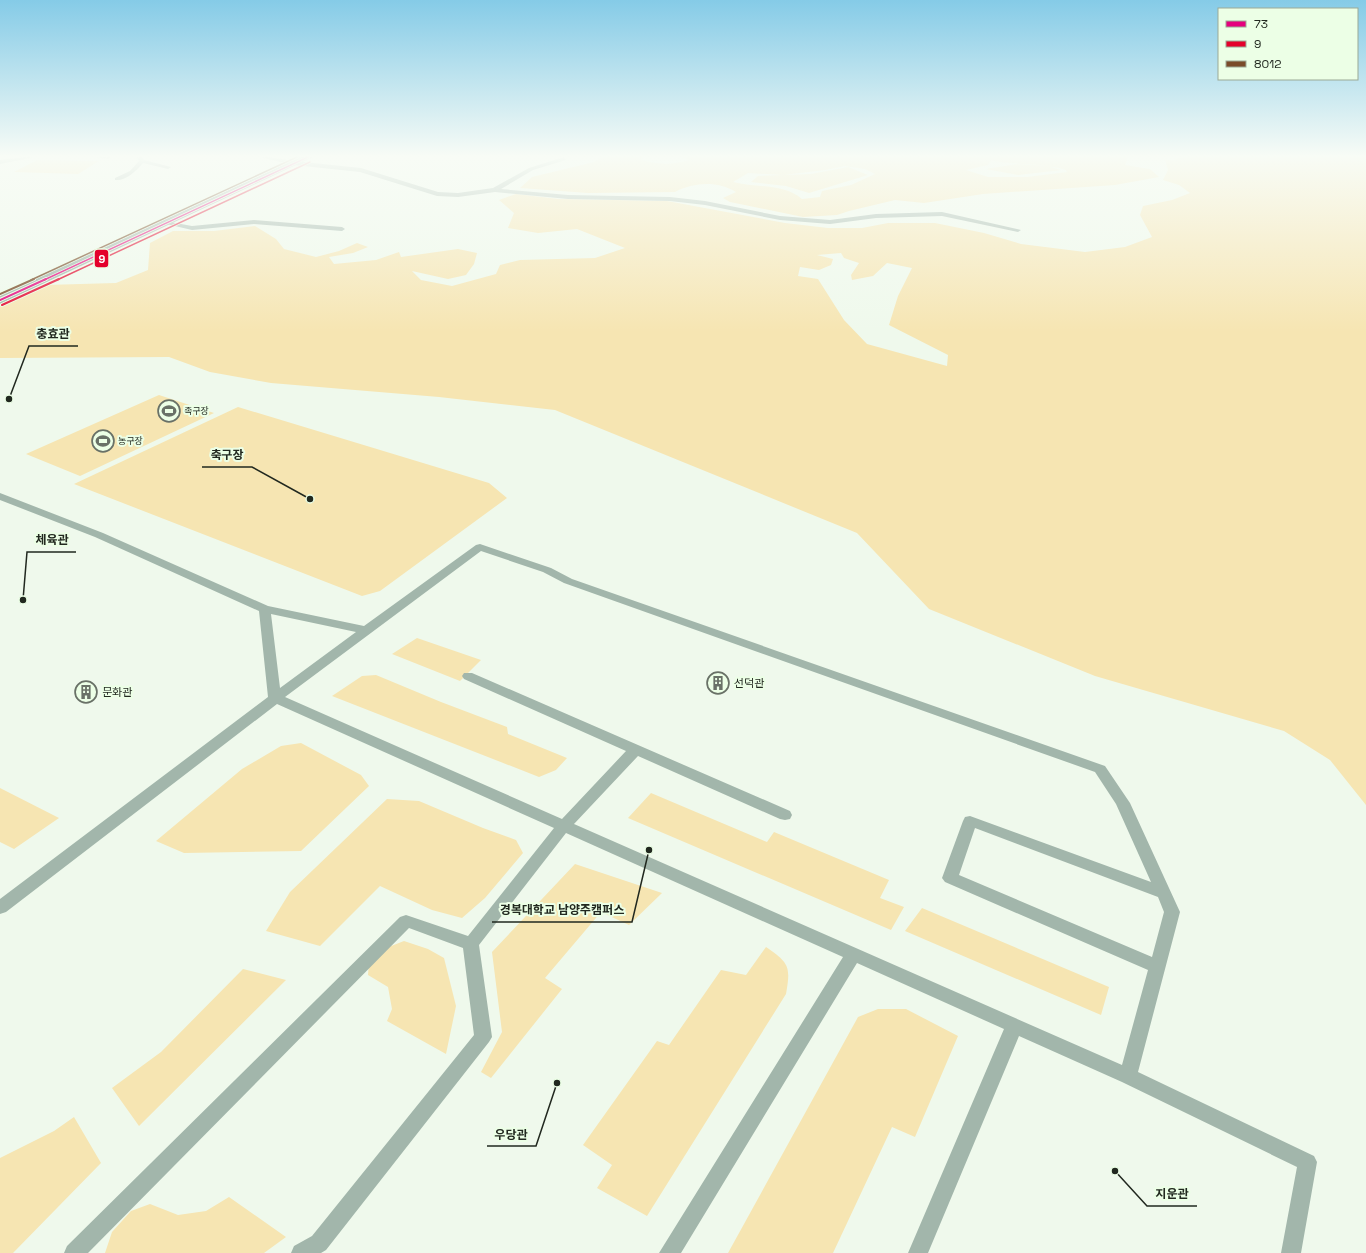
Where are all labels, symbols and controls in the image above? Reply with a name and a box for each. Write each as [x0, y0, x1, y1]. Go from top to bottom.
legend [1218, 8, 1358, 80]
text: 73 [1254, 16, 1268, 32]
text: 9 [1254, 36, 1261, 52]
text: 8012 [1254, 56, 1281, 72]
line badge: 9 [94, 249, 109, 268]
text: 9 [99, 252, 106, 266]
callout: 충효관 [29, 322, 78, 346]
text: 충효관 [36, 326, 70, 342]
sports icon: 족구장 [156, 398, 182, 424]
place label: 족구장 [184, 405, 209, 417]
sports icon: 농구장 [90, 428, 116, 454]
place label: 농구장 [118, 435, 143, 447]
callout: 축구장 [202, 443, 252, 467]
text: 축구장 [210, 447, 244, 463]
callout: 체육관 [27, 528, 76, 552]
text: 체육관 [35, 532, 69, 548]
building icon: 선덕관 [705, 670, 731, 696]
place label: 선덕관 [734, 676, 764, 690]
building icon: 문화관 [73, 679, 99, 705]
place label: 문화관 [102, 685, 132, 699]
callout: 경복대학교 남양주캠퍼스 [492, 898, 632, 922]
text: 경복대학교 남양주캠퍼스 [500, 902, 624, 918]
callout: 우당관 [487, 1122, 536, 1146]
text: 우당관 [494, 1127, 528, 1143]
callout: 지운관 [1147, 1182, 1197, 1206]
text: 지운관 [1155, 1186, 1189, 1202]

